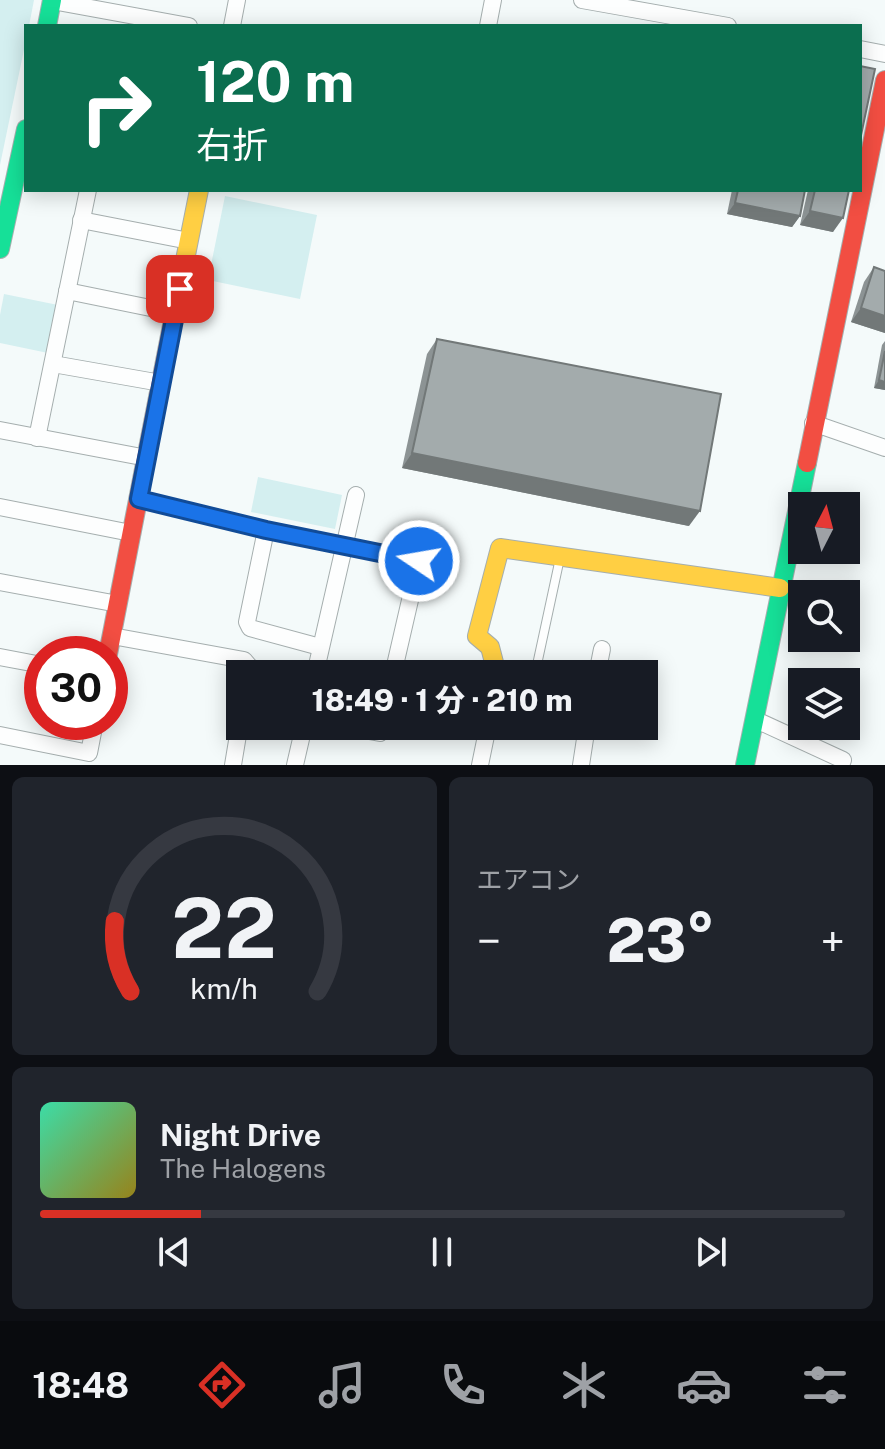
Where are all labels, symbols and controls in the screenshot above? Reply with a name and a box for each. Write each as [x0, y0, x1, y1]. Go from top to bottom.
text: 120 m [196, 49, 354, 115]
icon: right [64, 56, 168, 160]
text: 右折 [196, 124, 268, 166]
pin [146, 255, 214, 323]
icon: arrive [158, 267, 202, 311]
north arrow [788, 492, 860, 564]
map controls [788, 492, 860, 740]
position arrow [377, 519, 461, 603]
button: search [788, 580, 860, 652]
speed limit sign: 30 [24, 636, 128, 740]
button: layers [788, 668, 860, 740]
text: 18:49 · 1 分 · 210 m [312, 682, 572, 718]
text: エアコン [477, 864, 581, 895]
text: 22 [171, 879, 277, 977]
text: 23° [606, 905, 715, 976]
text: − [477, 915, 501, 967]
text: + [821, 915, 845, 967]
text: km/h [191, 972, 258, 1005]
text: Night Drive [160, 1117, 321, 1153]
text: The Halogens [160, 1153, 326, 1184]
icon: previous [152, 1230, 196, 1274]
icon: pause [420, 1230, 464, 1274]
icon: next [689, 1230, 733, 1274]
icon: directions [194, 1357, 250, 1413]
icon: music [314, 1357, 370, 1413]
icon: phone [435, 1357, 491, 1413]
icon: climate [556, 1357, 612, 1413]
icon: car [676, 1357, 732, 1413]
icon: filters [797, 1357, 853, 1413]
text: 18:48 [32, 1364, 129, 1406]

